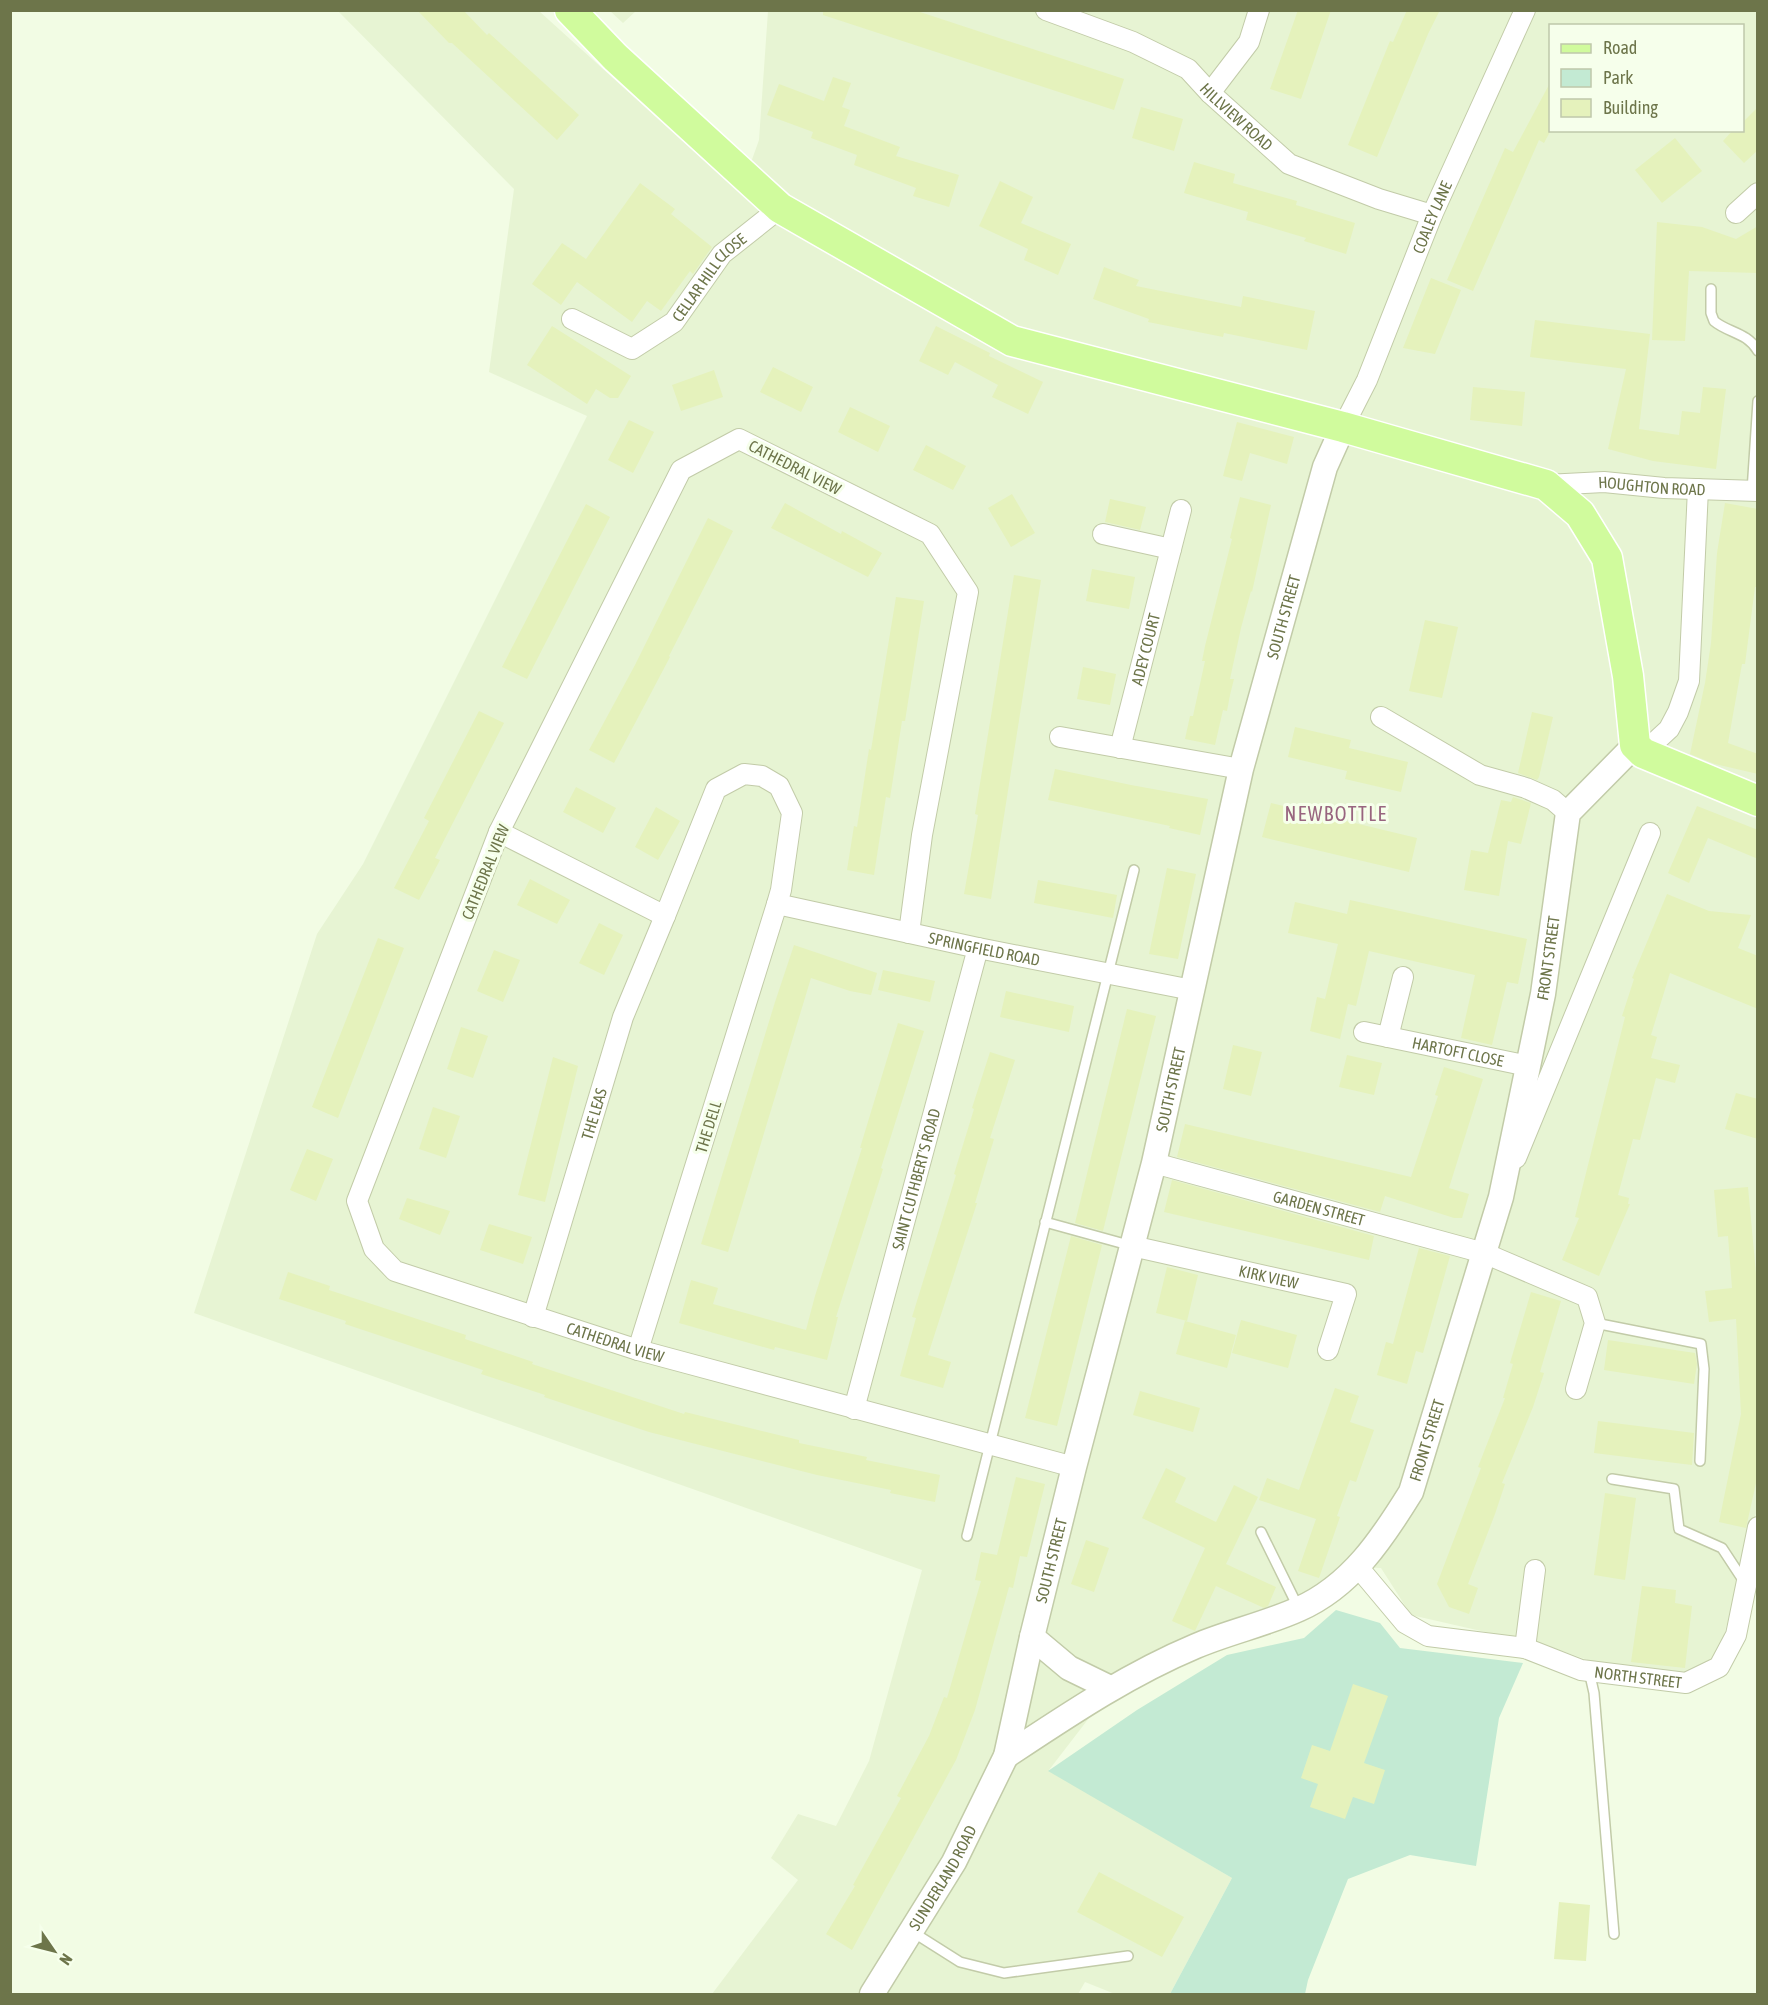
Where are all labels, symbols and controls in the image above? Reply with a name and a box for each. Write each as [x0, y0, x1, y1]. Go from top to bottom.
legend [1549, 24, 1744, 132]
text: Road [1603, 37, 1637, 58]
text: Park [1603, 67, 1633, 88]
street label: HILLVIEW ROAD [1196, 79, 1276, 154]
text: Building [1603, 97, 1658, 118]
street label: COALEY LANE [1409, 178, 1455, 256]
street label: CELLAR HILL CLOSE [668, 229, 750, 325]
street label: CATHEDRAL VIEW [746, 436, 844, 498]
street label: HOUGHTON ROAD [1598, 473, 1706, 498]
street label: SOUTH STREET [1263, 573, 1304, 661]
street label: ADEY COURT [1127, 611, 1163, 687]
district label: NEWBOTTLE [1285, 802, 1387, 825]
street label: CATHEDRAL VIEW [458, 821, 512, 922]
street label: FRONT STREET [1533, 915, 1563, 1002]
street label: SPRINGFIELD ROAD [927, 928, 1042, 969]
street label: HARTOFT CLOSE [1411, 1033, 1505, 1070]
street label: SOUTH STREET [1152, 1045, 1188, 1134]
street label: THE LEAS [578, 1086, 610, 1142]
street label: THE DELL [692, 1098, 725, 1155]
street label: SAINT CUTHBERT'S ROAD [888, 1107, 943, 1252]
street label: GARDEN STREET [1271, 1187, 1367, 1229]
street label: KIRK VIEW [1237, 1261, 1300, 1292]
street label: CATHEDRAL VIEW [564, 1318, 666, 1366]
street label: FRONT STREET [1406, 1397, 1448, 1483]
street label: SOUTH STREET [1032, 1516, 1070, 1605]
street label: NORTH STREET [1593, 1663, 1683, 1691]
street label: SUNDERLAND ROAD [905, 1822, 980, 1933]
north arrow [24, 1921, 84, 1981]
text: N [56, 1951, 76, 1969]

